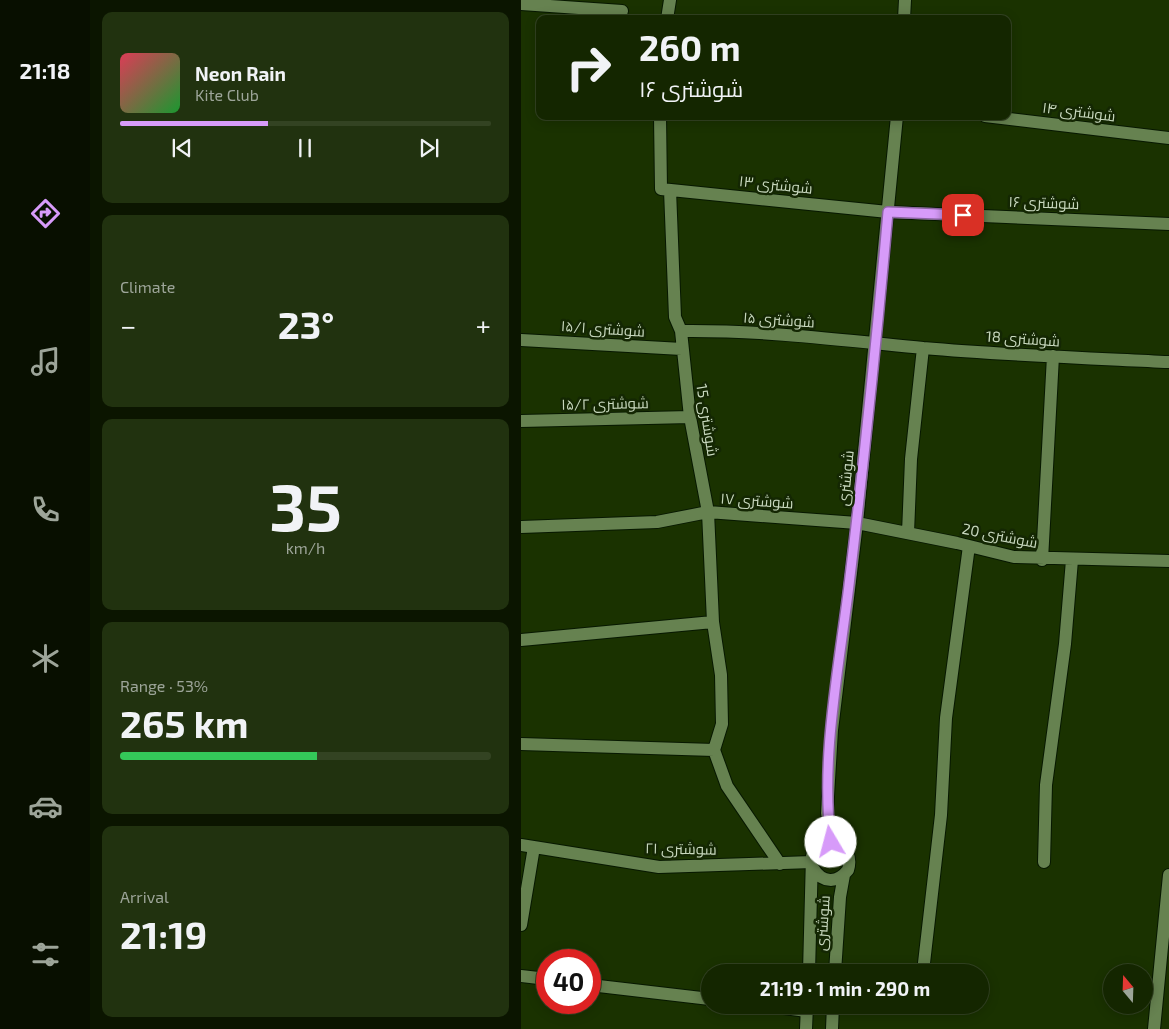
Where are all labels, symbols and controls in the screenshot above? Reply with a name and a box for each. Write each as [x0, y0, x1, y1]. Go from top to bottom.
text: 260 m [639, 26, 740, 68]
icon: right [556, 35, 621, 100]
text: 21:18 [19, 57, 71, 83]
text: Neon Rain [195, 62, 286, 85]
text: شوشتری ۱۶ [639, 75, 743, 101]
text: Kite Club [195, 85, 259, 104]
street label: شوشتری ۱۴ [1041, 98, 1117, 126]
icon: previous [168, 134, 196, 162]
icon: pause [291, 134, 319, 162]
icon: next [415, 134, 443, 162]
street label: شوشتری ۱۳ [738, 171, 814, 199]
street label: شوشتری ۱۶ [1008, 192, 1080, 214]
pin [942, 194, 984, 236]
icon: directions [28, 196, 63, 231]
icon: arrive [949, 201, 977, 229]
text: Climate [120, 277, 175, 296]
text: 23° [278, 301, 334, 347]
text: − [120, 308, 136, 342]
text: + [476, 308, 491, 342]
street label: شوشتری ۱۵ [742, 308, 816, 332]
street label: شوشتری ۱۵/۱ [560, 316, 646, 342]
street label: شوشتری 18 [985, 326, 1061, 352]
icon: music [28, 344, 63, 379]
street label: شوشتری 15 [691, 382, 723, 458]
street label: شوشتری ۱۵/۲ [561, 393, 649, 415]
street label: شوشتری [833, 449, 859, 507]
text: 35 [269, 466, 342, 544]
street label: شوشتری ۱۷ [720, 488, 794, 514]
icon: phone [28, 492, 63, 527]
street label: شوشتری 20 [960, 519, 1039, 553]
text: km/h [286, 538, 325, 557]
icon: climate [28, 641, 63, 676]
text: Range · 53% [120, 676, 208, 695]
text: 265 km [120, 700, 248, 746]
icon: car [28, 789, 63, 824]
position arrow [804, 815, 856, 867]
street label: شوشتری ۲۱ [645, 838, 717, 860]
text: Arrival [120, 887, 169, 906]
street label: شوشتری [811, 895, 835, 952]
text: 21:19 [120, 911, 207, 957]
icon: filters [28, 937, 63, 972]
speed limit sign: 40 [536, 949, 601, 1014]
north arrow [1103, 964, 1153, 1014]
map controls [1103, 964, 1153, 1014]
text: 21:19 · 1 min · 290 m [760, 977, 930, 1000]

